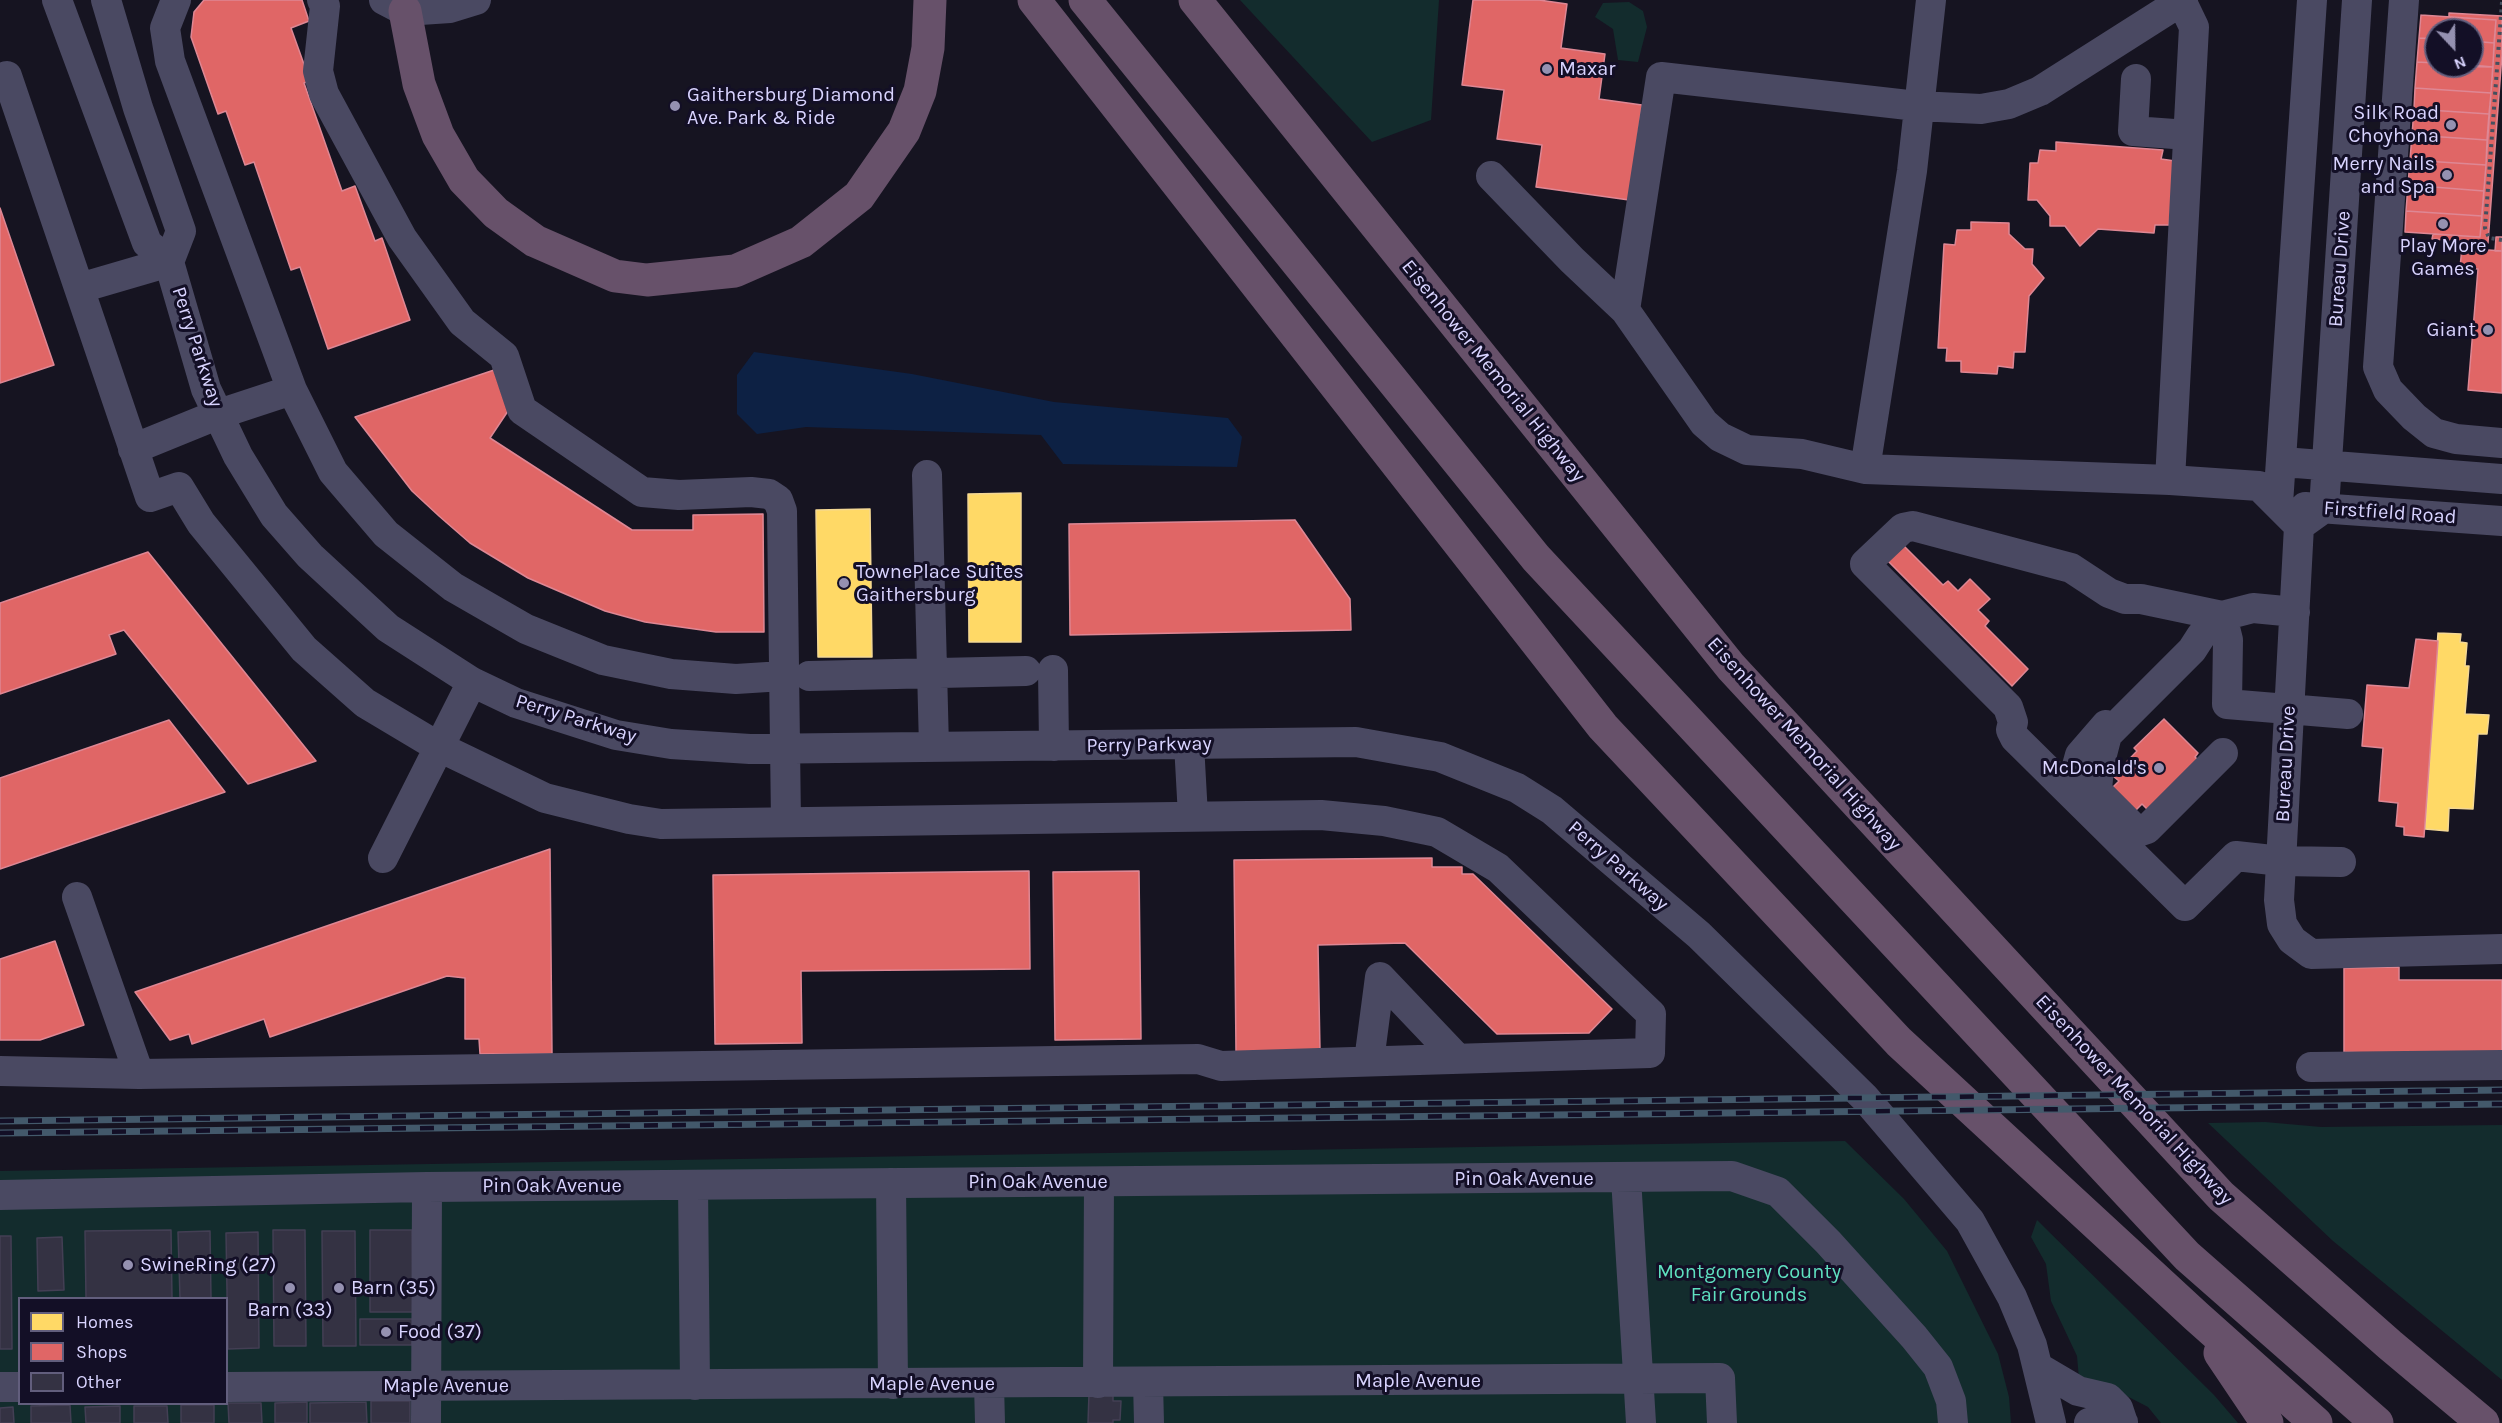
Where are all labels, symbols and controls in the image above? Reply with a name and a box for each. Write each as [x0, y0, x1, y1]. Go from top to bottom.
north arrow [2424, 18, 2484, 78]
text: N [2451, 52, 2469, 74]
place label: Maxar [1559, 57, 1615, 81]
marker: Maxar [1540, 62, 1554, 76]
place label: Gaithersburg Diamond Ave. Park & Ride [687, 83, 895, 130]
marker: Gaithersburg Diamond Ave. Park & Ride [668, 99, 682, 113]
place label: Silk Road Choyhona [2348, 101, 2439, 148]
marker: Silk Road Choyhona [2444, 118, 2458, 132]
place label: Merry Nails and Spa [2333, 152, 2435, 199]
marker: Merry Nails and Spa [2440, 168, 2454, 182]
street label: Bureau Drive [2324, 210, 2356, 328]
marker: Play More Games [2436, 217, 2450, 231]
place label: Play More Games [2399, 234, 2487, 281]
street label: Eisenhower Memorial Highway [1396, 255, 1590, 487]
street label: Perry Parkway [166, 284, 228, 410]
place label: Giant [2427, 318, 2476, 342]
marker: Giant [2481, 323, 2495, 337]
street label: Firstfield Road [2323, 496, 2457, 530]
place label: TownePlace Suites Gaithersburg [856, 560, 1024, 607]
marker: TownePlace Suites Gaithersburg [837, 576, 851, 590]
street label: Eisenhower Memorial Highway [1702, 632, 1906, 856]
street label: Perry Parkway [513, 689, 639, 749]
street label: Bureau Drive [2271, 705, 2301, 823]
street label: Perry Parkway [1086, 732, 1212, 758]
place label: McDonald's [2042, 756, 2147, 780]
marker: McDonald's [2152, 761, 2166, 775]
street label: Perry Parkway [1563, 816, 1673, 916]
street label: Eisenhower Memorial Highway [2030, 990, 2238, 1210]
street label: Pin Oak Avenue [1454, 1167, 1594, 1191]
street label: Pin Oak Avenue [968, 1170, 1108, 1194]
street label: Pin Oak Avenue [482, 1174, 622, 1198]
place label: SwineRing (27) [140, 1253, 276, 1277]
marker: SwineRing (27) [121, 1258, 135, 1272]
park label: Montgomery County Fair Grounds [1657, 1260, 1841, 1307]
place label: Barn (35) [351, 1276, 436, 1300]
marker: Barn (33) [283, 1281, 297, 1295]
marker: Barn (35) [332, 1281, 346, 1295]
legend [18, 1297, 228, 1405]
place label: Barn (33) [247, 1298, 333, 1322]
text: Homes [76, 1311, 133, 1333]
place label: Food (37) [398, 1320, 482, 1344]
marker: Food (37) [379, 1325, 393, 1339]
text: Shops [76, 1341, 128, 1363]
street label: Maple Avenue [1355, 1369, 1481, 1393]
text: Other [76, 1371, 121, 1393]
street label: Maple Avenue [869, 1372, 995, 1396]
street label: Maple Avenue [383, 1374, 509, 1398]

